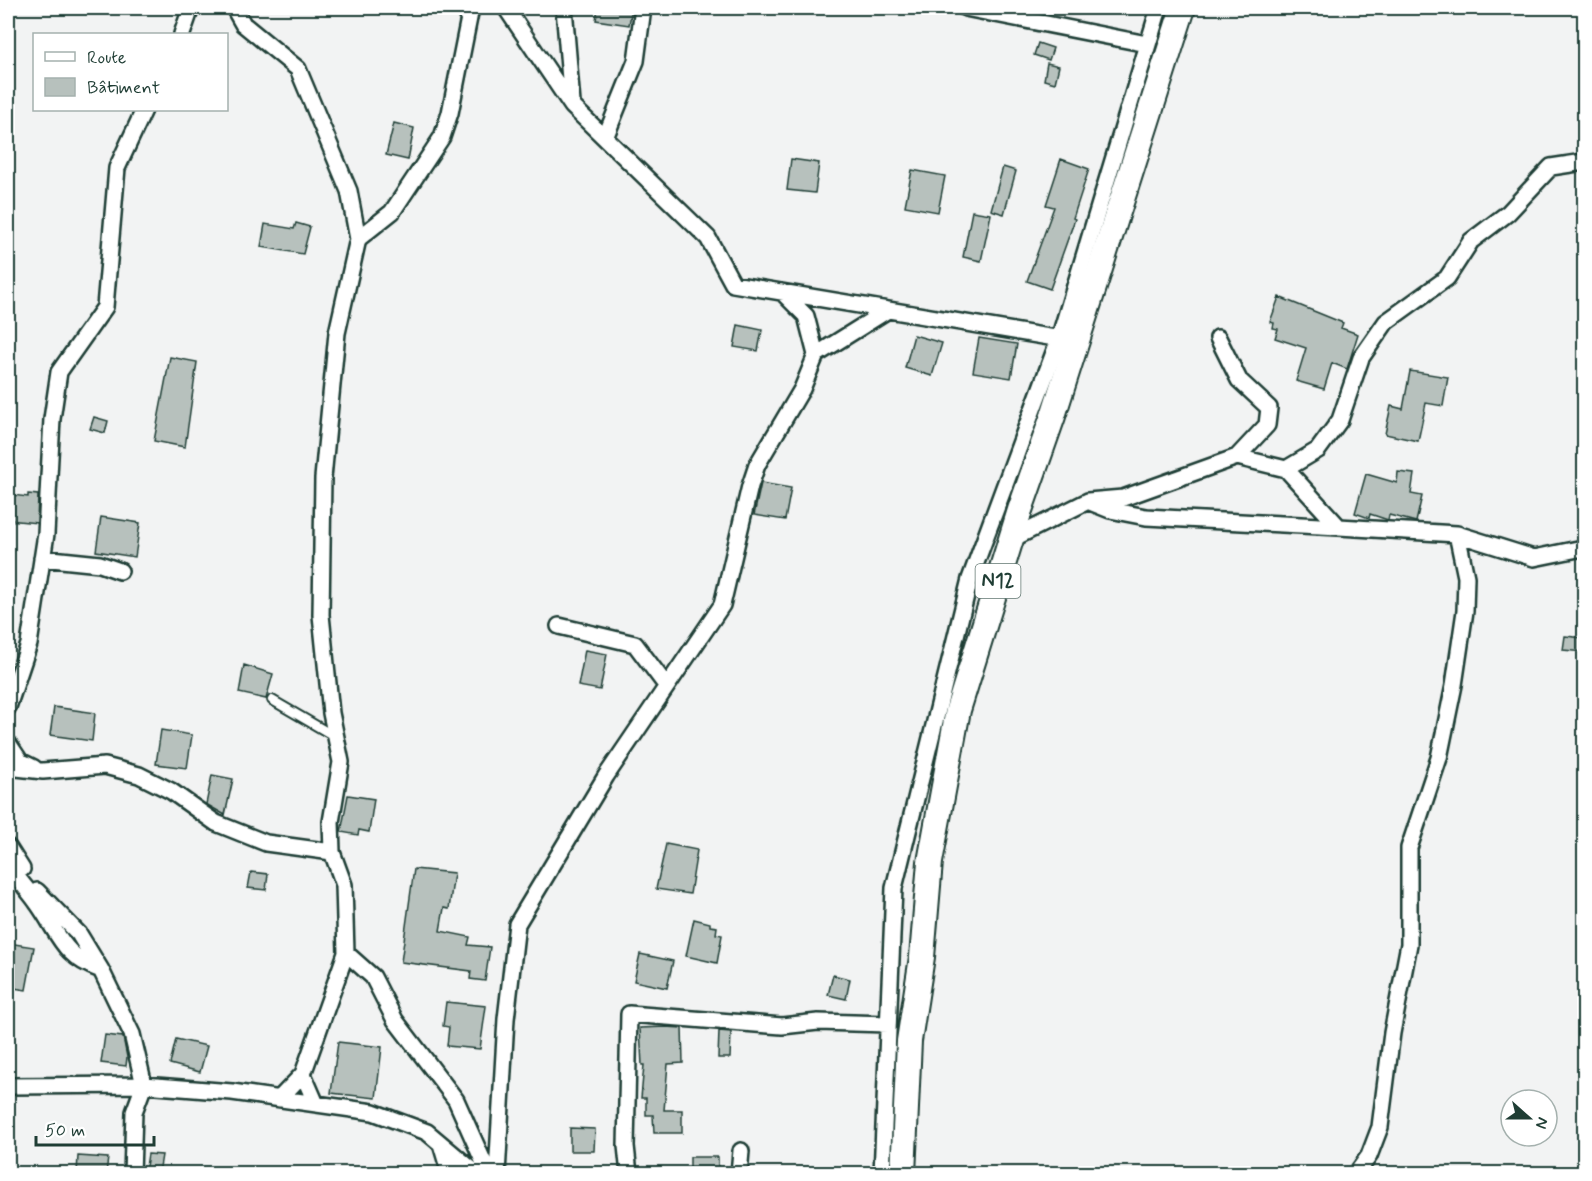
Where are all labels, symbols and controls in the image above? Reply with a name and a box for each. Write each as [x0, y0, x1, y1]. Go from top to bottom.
legend [33, 33, 228, 111]
text: Route [87, 46, 126, 70]
text: Bâtiment [87, 76, 160, 100]
road number: N12 [976, 564, 1020, 598]
north arrow [1499, 1088, 1559, 1148]
scale bar [36, 1109, 154, 1147]
text: N [1530, 1114, 1553, 1132]
text: 50 m [45, 1119, 85, 1143]

